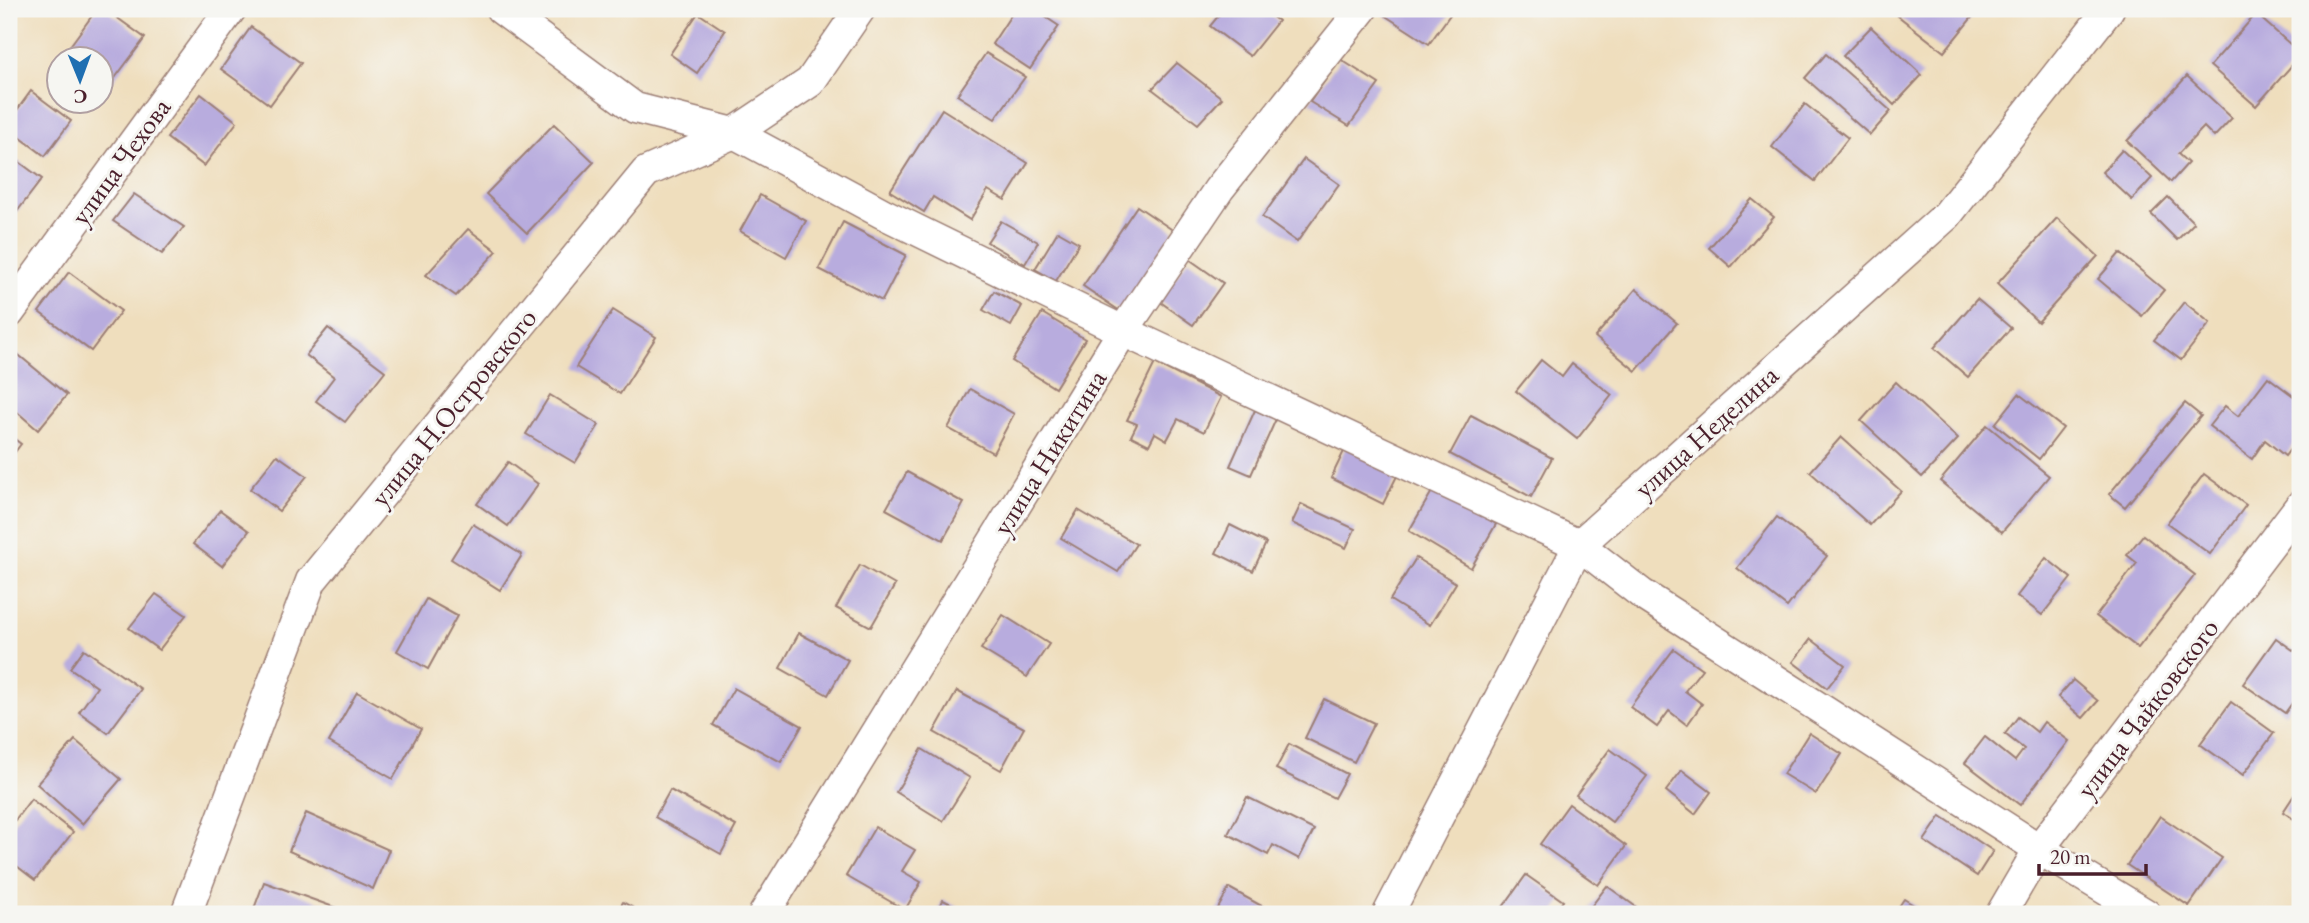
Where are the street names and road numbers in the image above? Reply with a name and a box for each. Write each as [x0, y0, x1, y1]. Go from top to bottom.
street label: улица Чехова [62, 90, 179, 232]
street label: улица Н.Островского [362, 300, 544, 514]
street label: улица Неделина [1626, 356, 1786, 505]
street label: улица Никитина [984, 362, 1115, 542]
street label: улица Чайковского [2068, 611, 2226, 805]

